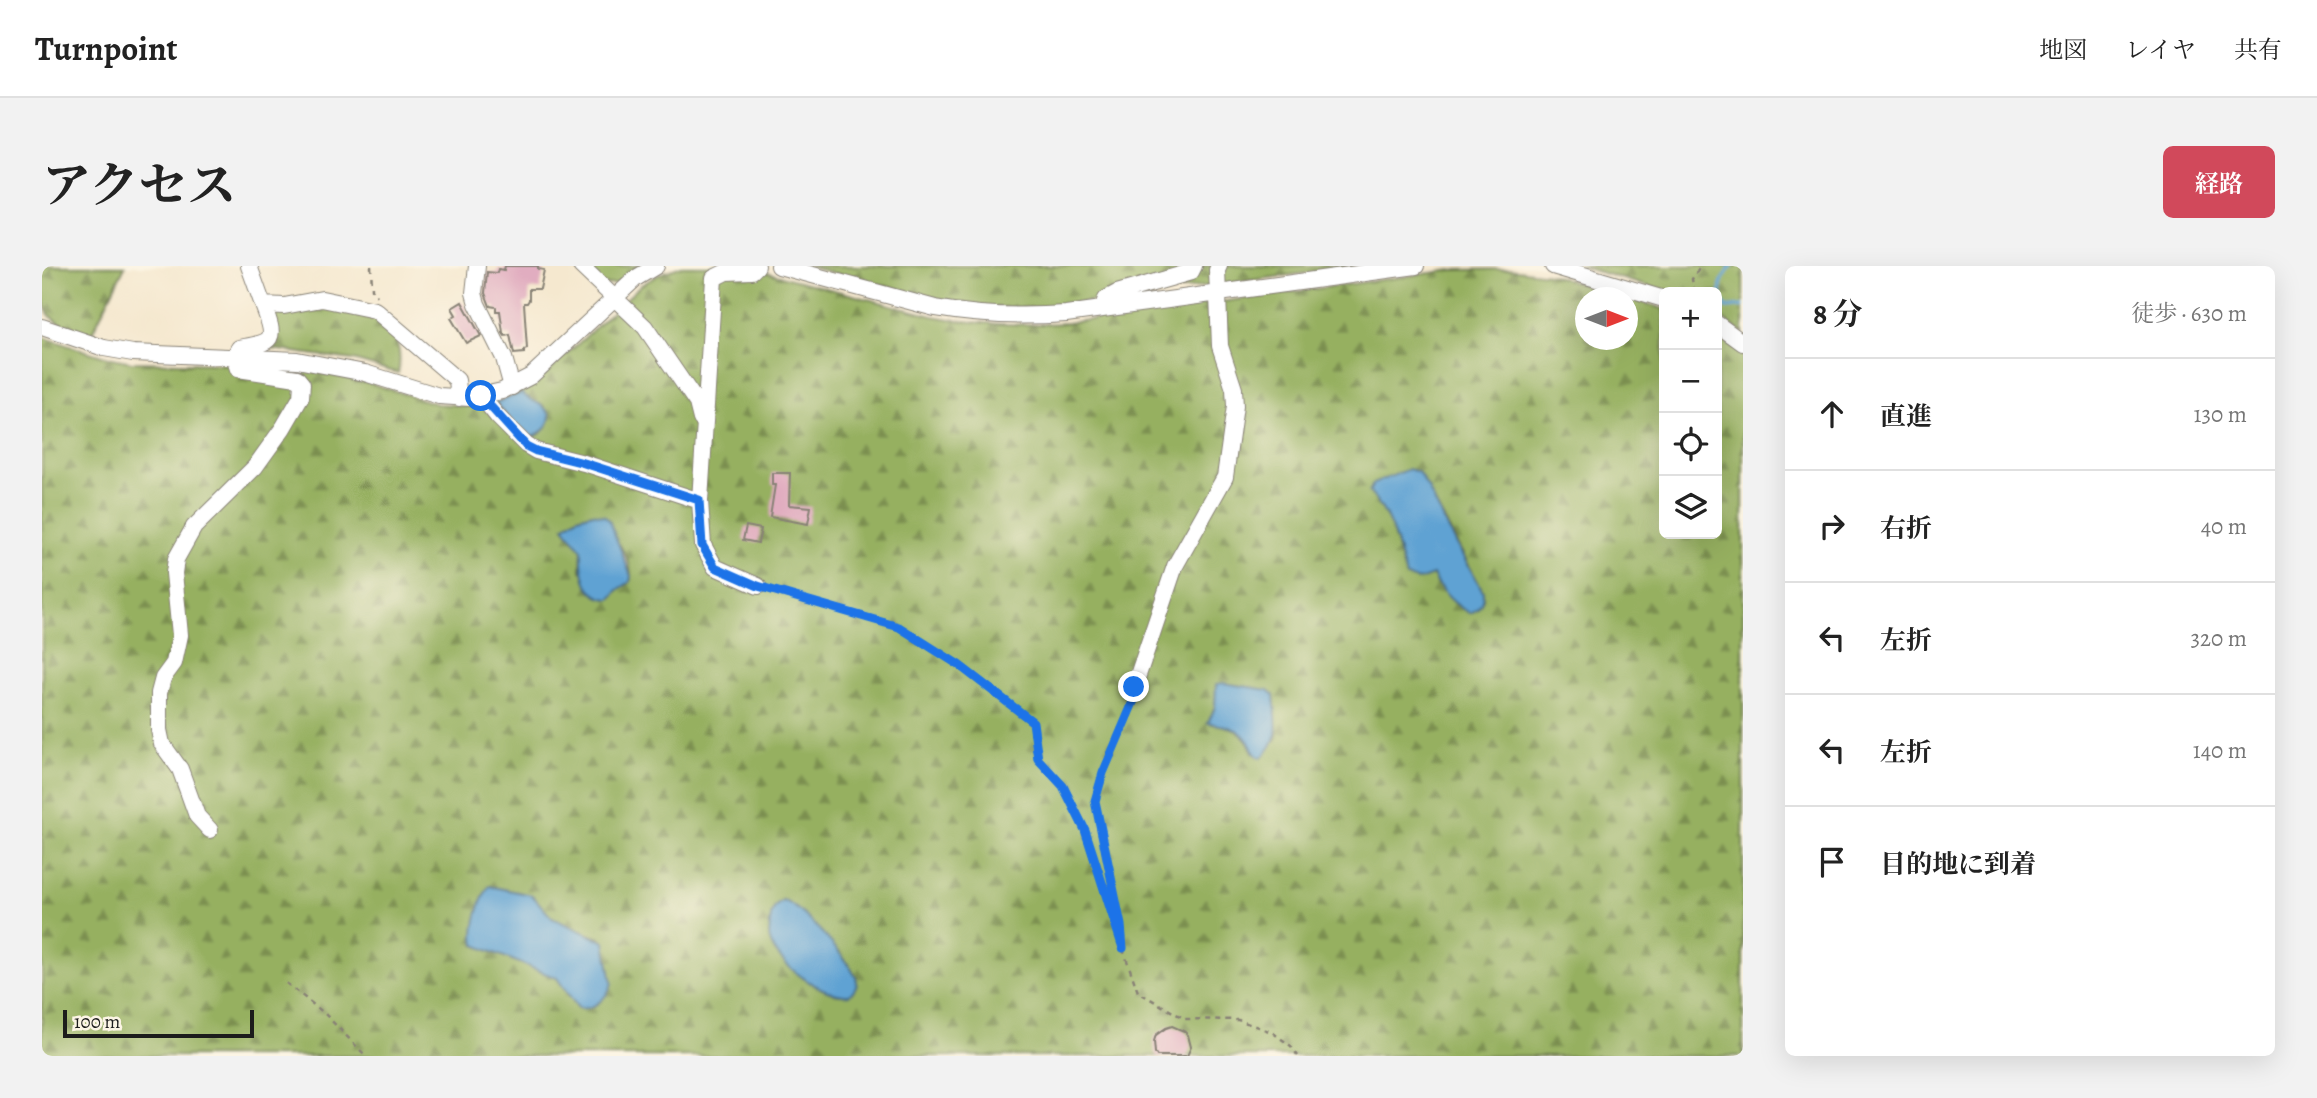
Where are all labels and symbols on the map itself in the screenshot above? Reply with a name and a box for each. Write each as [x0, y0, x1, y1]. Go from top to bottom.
north arrow [1575, 287, 1638, 350]
route start [465, 380, 496, 411]
route end [1118, 671, 1149, 702]
scale bar [63, 1007, 254, 1039]

